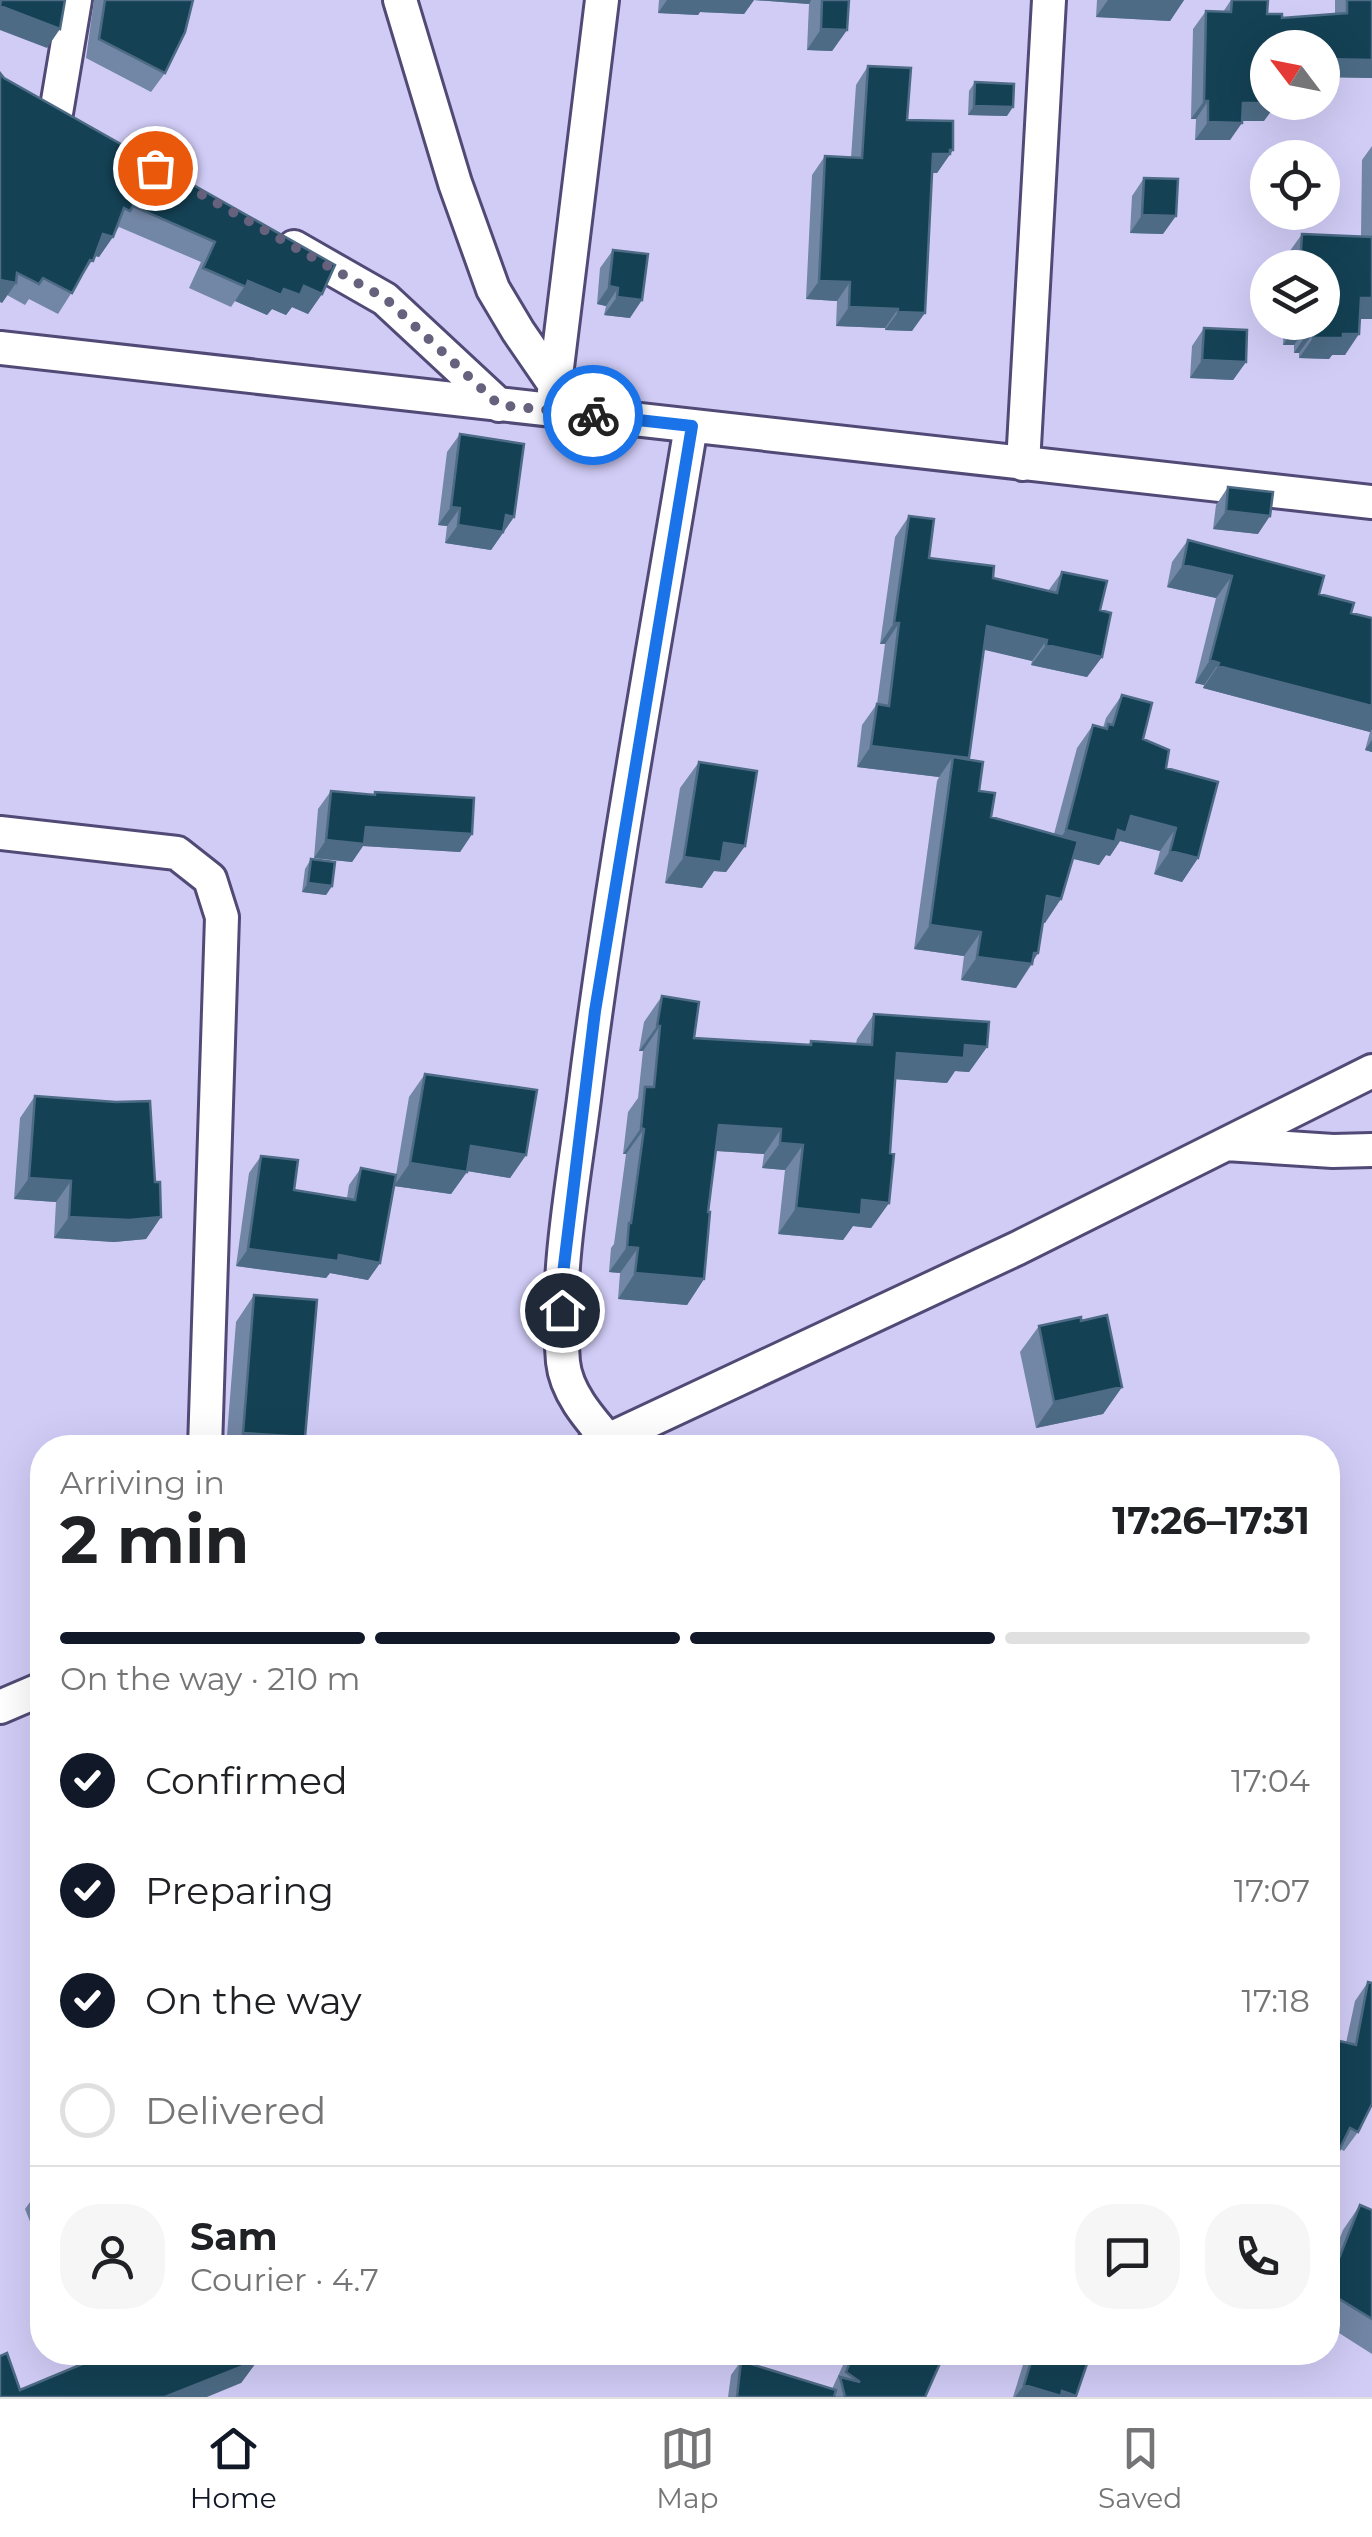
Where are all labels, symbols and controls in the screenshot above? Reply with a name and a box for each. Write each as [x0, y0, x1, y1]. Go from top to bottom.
north arrow [1250, 30, 1340, 120]
map controls [1250, 30, 1340, 340]
pin [113, 126, 198, 211]
button: locate [1250, 140, 1340, 230]
icon: bag [128, 141, 183, 196]
button: layers [1250, 250, 1340, 340]
courier [543, 365, 643, 465]
icon: bike [566, 388, 621, 443]
pin [520, 1268, 605, 1353]
icon: home [535, 1283, 590, 1338]
text: Arriving in [60, 1463, 225, 1502]
text: 17:26–17:31 [1112, 1497, 1310, 1544]
text: 2 min [60, 1500, 249, 1579]
text: On the way · 210 m [60, 1659, 360, 1698]
icon: check [60, 1753, 115, 1808]
text: Confirmed [145, 1757, 348, 1804]
text: 17:04 [1231, 1761, 1310, 1800]
icon: check [60, 1863, 115, 1918]
text: Preparing [145, 1867, 334, 1914]
text: 17:07 [1234, 1871, 1310, 1910]
icon: check [60, 1973, 115, 2028]
text: On the way [145, 1977, 362, 2024]
text: 17:18 [1241, 1981, 1310, 2020]
text: Delivered [145, 2087, 326, 2134]
button: person [60, 2204, 165, 2309]
button: chat [1075, 2204, 1180, 2309]
button: phone [1205, 2204, 1310, 2309]
text: Sam [190, 2213, 278, 2260]
text: Courier · 4.7 [190, 2260, 379, 2299]
tab: Home [190, 2421, 277, 2515]
tab: Map [656, 2421, 719, 2515]
tab: Saved [1098, 2421, 1182, 2515]

